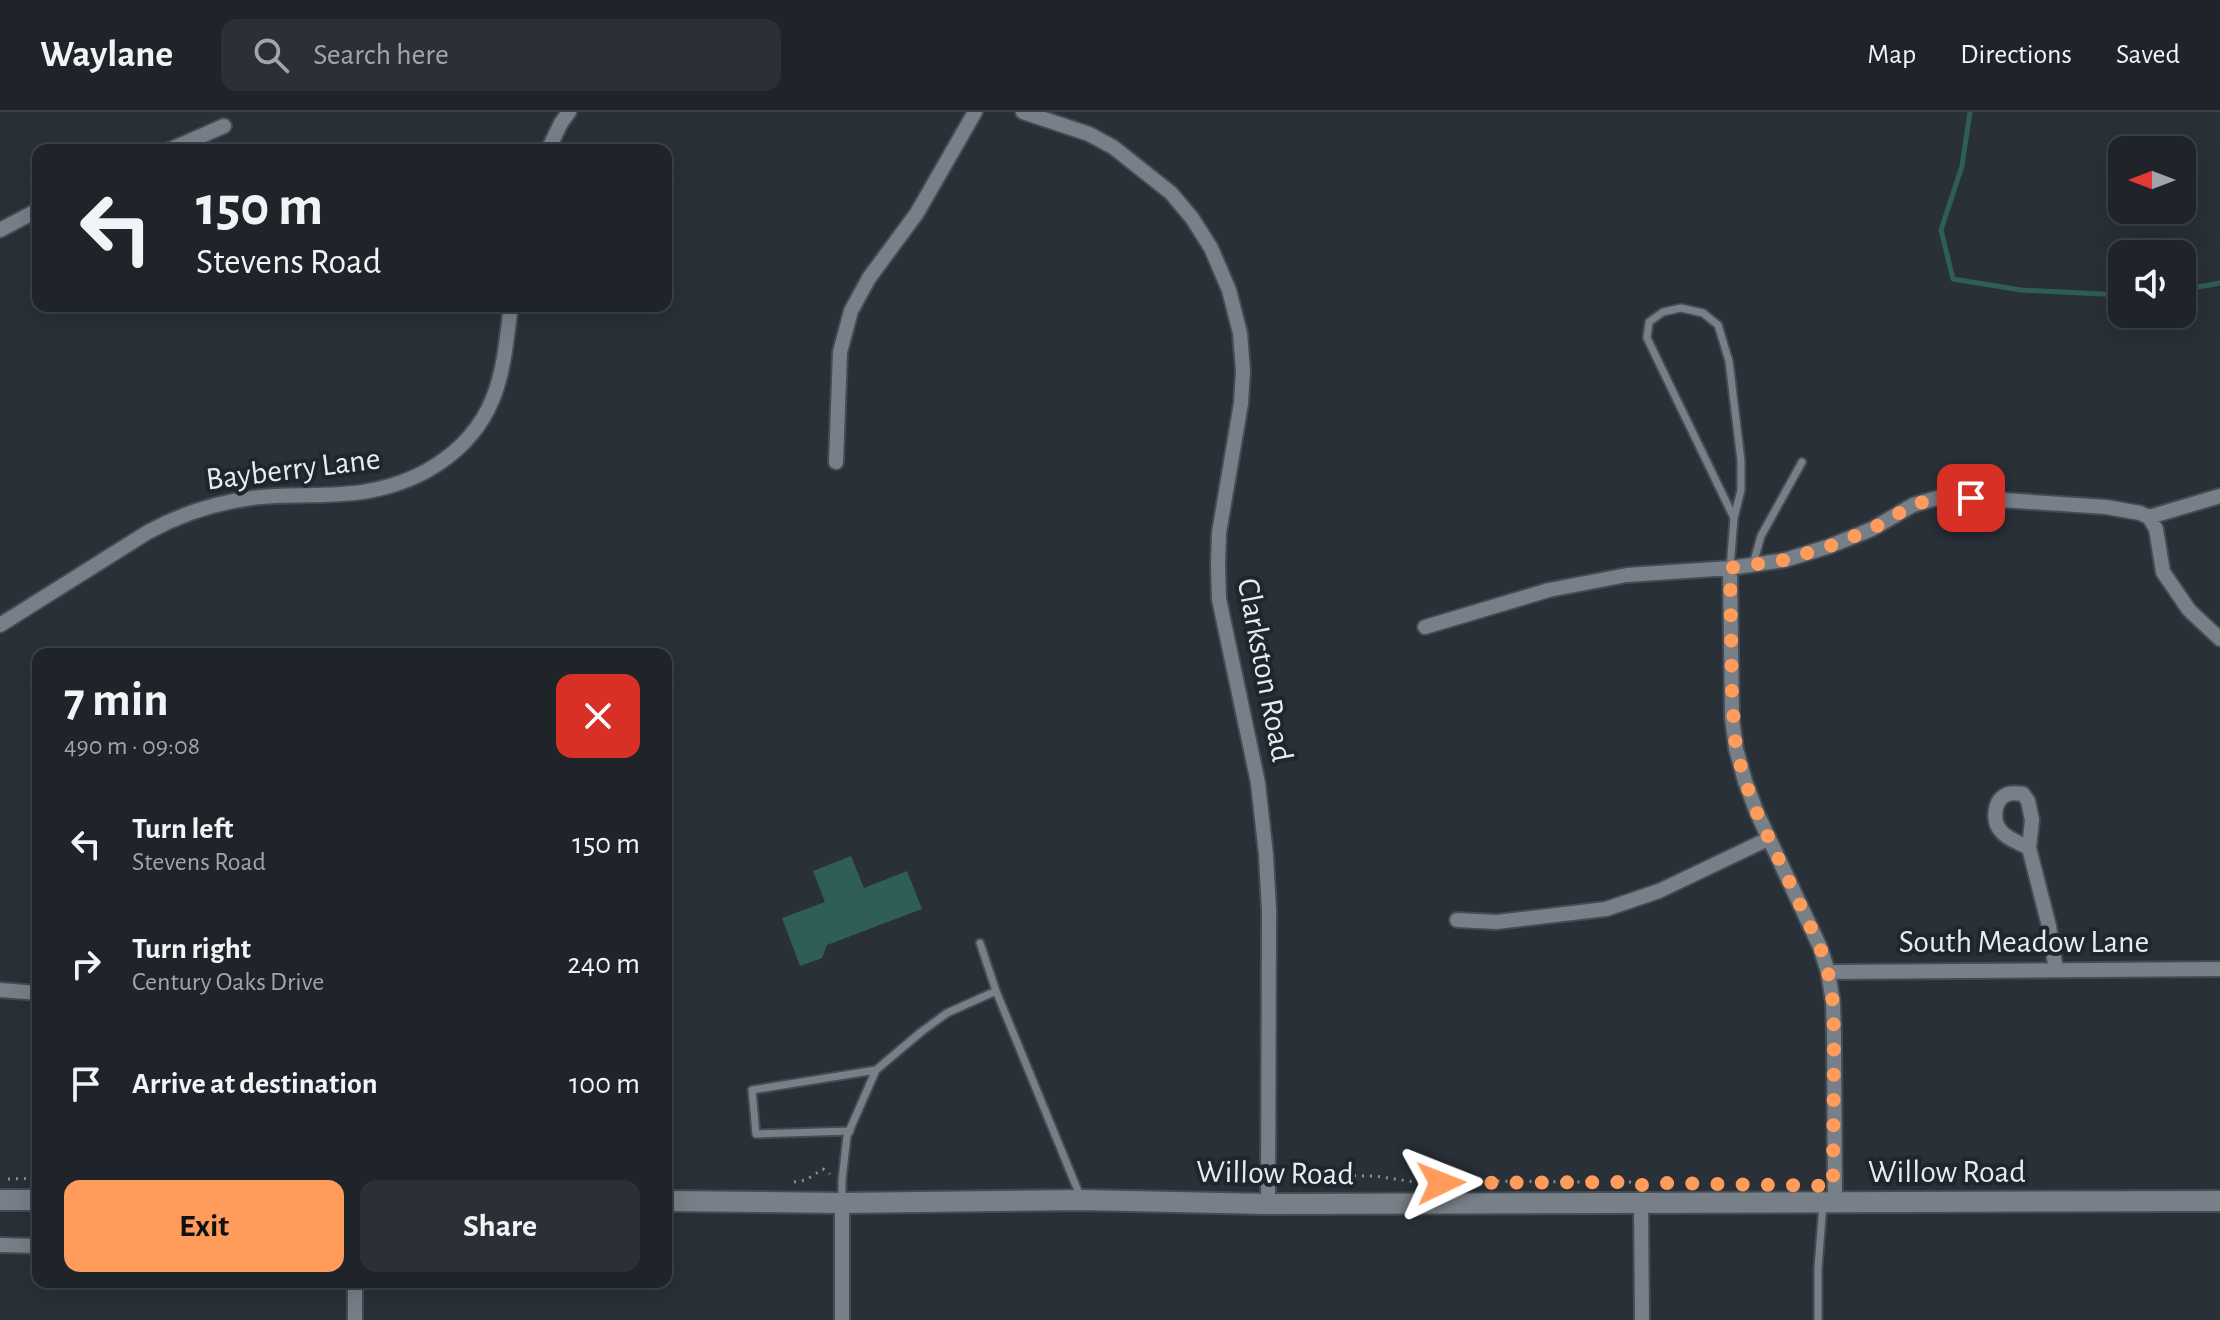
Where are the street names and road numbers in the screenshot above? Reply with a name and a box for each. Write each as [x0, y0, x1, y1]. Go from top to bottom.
street label: Bayberry Lane [204, 442, 382, 496]
street label: Clarkston Road [1232, 575, 1298, 765]
street label: South Meadow Lane [1899, 926, 2149, 958]
street label: Willow Road [1196, 1156, 1354, 1190]
street label: Willow Road [1868, 1156, 2026, 1188]

